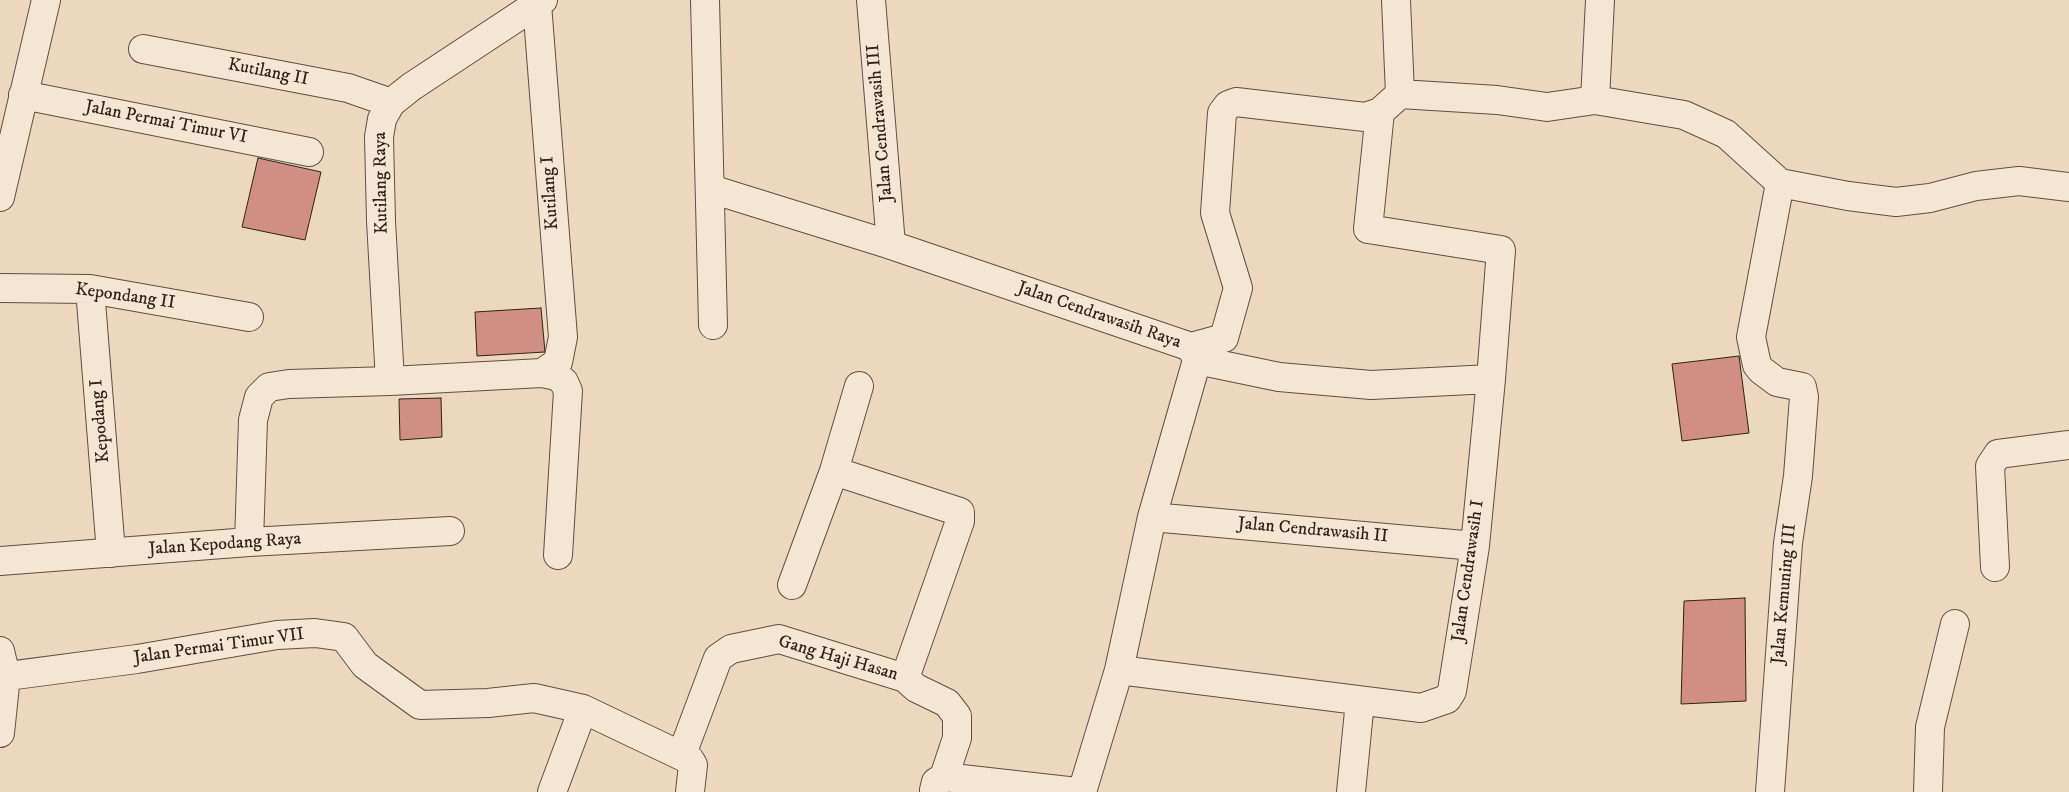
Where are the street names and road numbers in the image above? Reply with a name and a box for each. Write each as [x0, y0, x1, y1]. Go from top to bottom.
street label: Jalan Cendrawasih III [863, 43, 899, 203]
street label: Kutilang II [226, 55, 310, 91]
street label: Jalan Permai Timur VI [83, 97, 249, 149]
street label: Kutilang Raya [370, 132, 394, 234]
street label: Kutilang I [538, 155, 564, 231]
street label: Jalan Cendrawasih Raya [1014, 278, 1184, 354]
street label: Kepondang II [74, 279, 176, 315]
street label: Kepodang I [87, 378, 115, 464]
street label: Jalan Cendrawasih I [1448, 499, 1490, 643]
street label: Jalan Cendrawasih II [1237, 514, 1389, 548]
street label: Jalan Kemuning III [1768, 523, 1802, 665]
street label: Jalan Kepodang Raya [148, 529, 302, 561]
street label: Jalan Permai Timur VII [132, 624, 306, 670]
street label: Gang Haji Hasan [776, 632, 900, 686]

